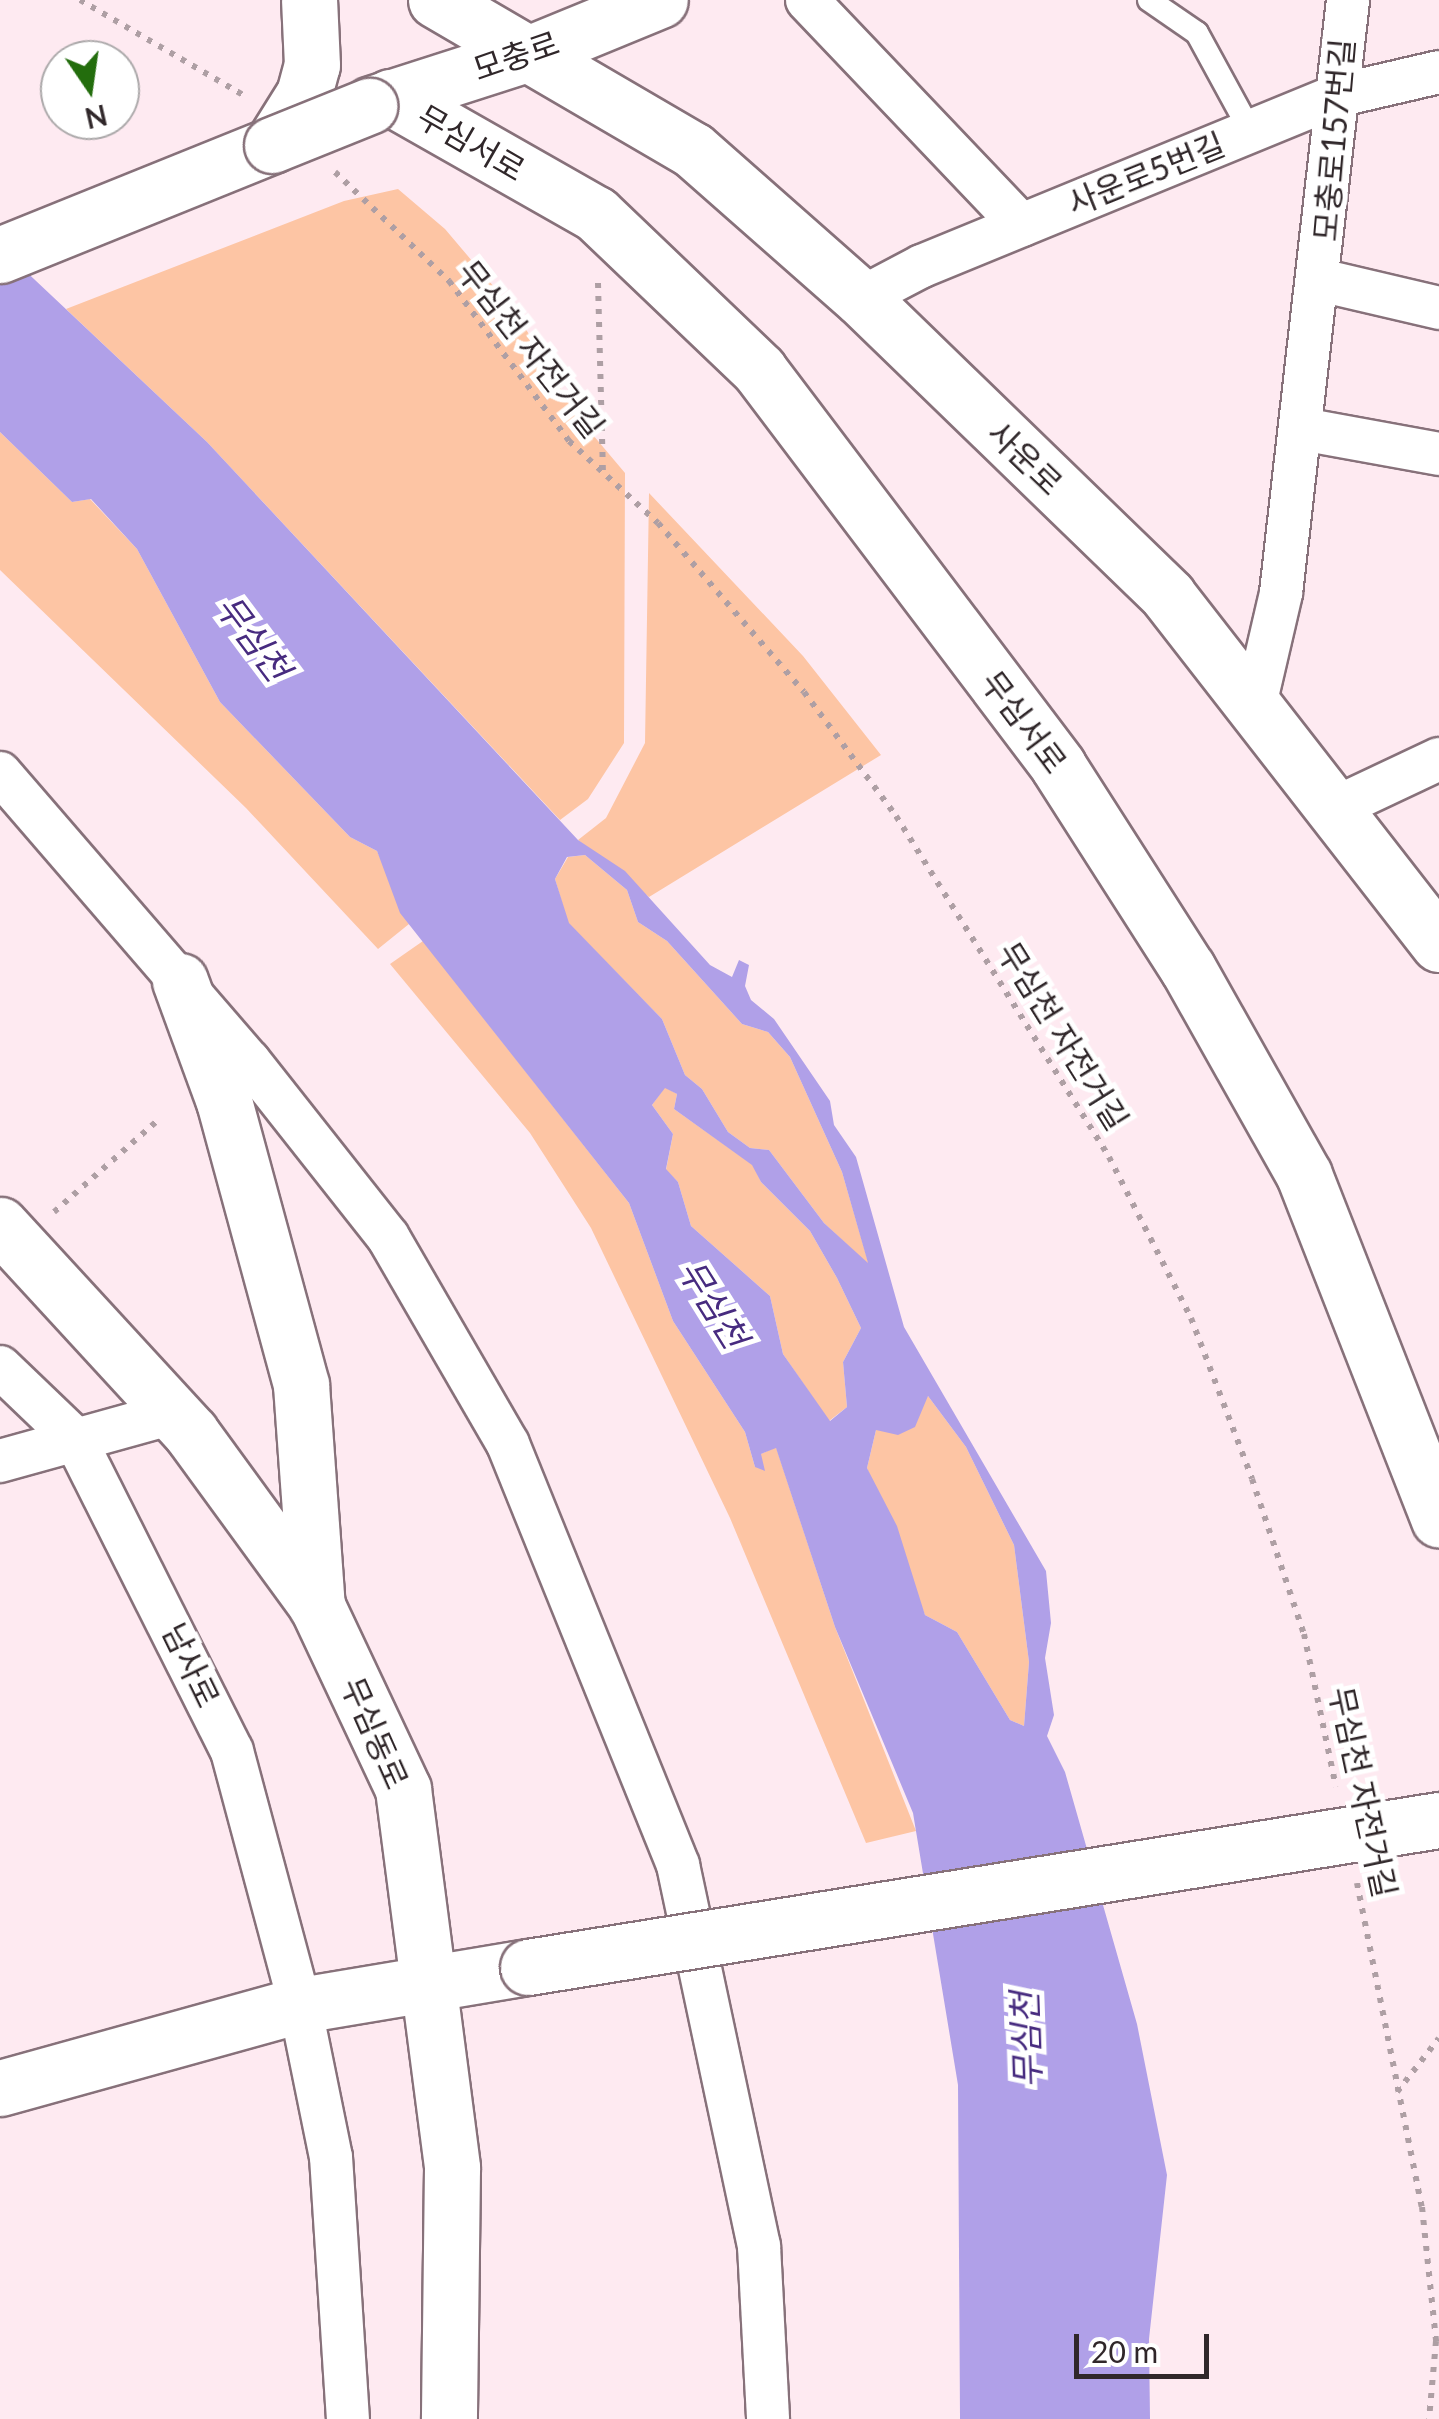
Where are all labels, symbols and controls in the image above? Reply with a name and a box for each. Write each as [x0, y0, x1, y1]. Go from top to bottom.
street label: 모충로 [468, 23, 564, 89]
street label: 모충로157번길 [1306, 37, 1362, 243]
north arrow [40, 40, 140, 140]
street label: 무심서로 [410, 97, 532, 189]
text: N [82, 98, 111, 136]
street label: 사운로5번길 [1062, 125, 1230, 223]
street label: 무심천 자전거길 [450, 253, 612, 445]
street label: 사운로 [980, 414, 1070, 502]
water label: 무심천 [208, 586, 300, 688]
street label: 무심서로 [973, 663, 1075, 781]
street label: 무심천 자전거길 [990, 935, 1136, 1137]
water label: 무심천 [671, 1251, 757, 1355]
street label: 남사로 [154, 1617, 228, 1713]
street label: 무심동로 [334, 1671, 416, 1795]
street label: 무심천 자전거길 [1322, 1683, 1404, 1901]
water label: 무심천 [1002, 1991, 1048, 2089]
scale bar [1079, 2314, 1214, 2376]
text: 20 m [1091, 2333, 1158, 2369]

